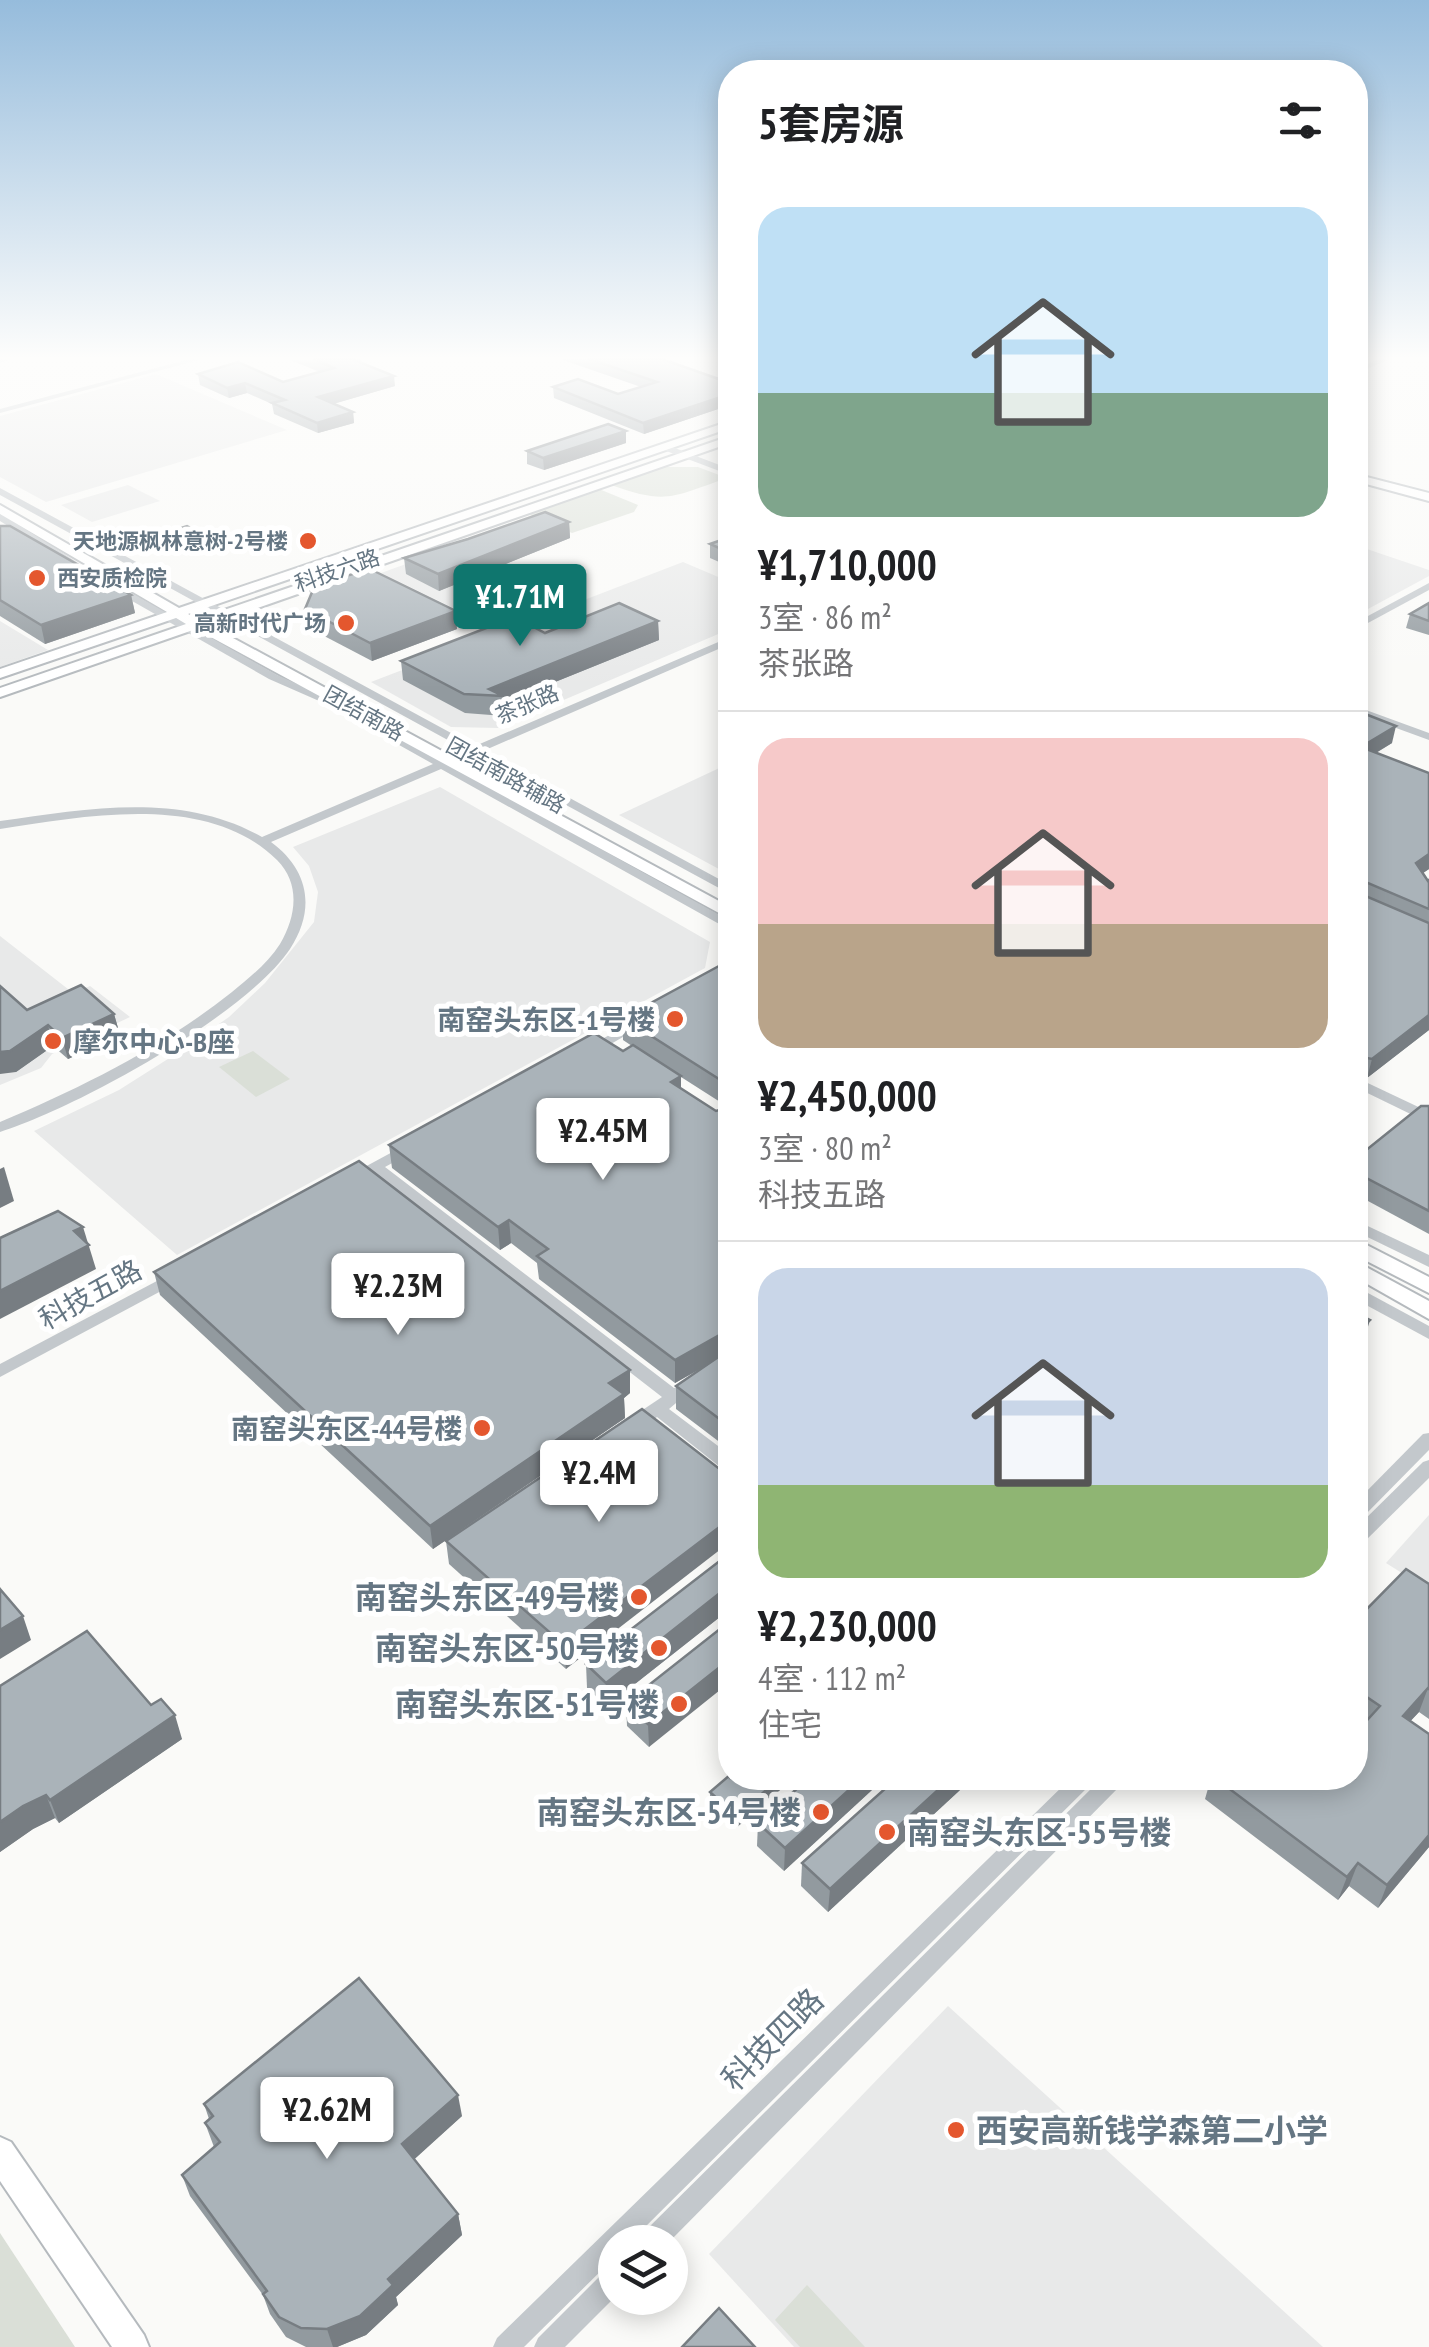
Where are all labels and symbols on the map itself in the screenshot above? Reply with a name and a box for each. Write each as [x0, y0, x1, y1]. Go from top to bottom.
place label: 天地源枫林意树-2号楼 [73, 527, 288, 555]
marker: 天地源枫林意树-2号楼 [297, 530, 319, 552]
street label: 科技六路 [291, 542, 383, 598]
place label: 西安质检院 [57, 564, 167, 592]
pin: ¥1.71M [439, 564, 601, 649]
marker: 西安质检院 [26, 567, 48, 589]
place label: 高新时代广场 [194, 609, 326, 637]
marker: 高新时代广场 [335, 612, 357, 634]
street label: 茶张路 [491, 678, 563, 730]
street label: 团结南路 [319, 679, 409, 747]
street label: 团结南路辅路 [441, 731, 571, 819]
place label: 南窑头东区-1号楼 [437, 1001, 655, 1038]
marker: 南窑头东区-1号楼 [664, 1008, 686, 1030]
place label: 摩尔中心-B座 [73, 1023, 235, 1060]
marker: 摩尔中心-B座 [42, 1030, 64, 1052]
pin: ¥2.45M [522, 1098, 684, 1183]
street label: 科技五路 [32, 1251, 148, 1337]
pin: ¥2.23M [317, 1253, 479, 1338]
place label: 南窑头东区-44号楼 [231, 1410, 462, 1447]
marker: 南窑头东区-44号楼 [471, 1417, 493, 1439]
pin: ¥2.4M [529, 1440, 669, 1525]
place label: 南窑头东区-49号楼 [355, 1576, 619, 1618]
marker: 南窑头东区-49号楼 [628, 1586, 650, 1608]
place label: 南窑头东区-50号楼 [375, 1627, 639, 1669]
marker: 南窑头东区-50号楼 [648, 1637, 670, 1659]
place label: 南窑头东区-51号楼 [395, 1683, 659, 1725]
marker: 南窑头东区-51号楼 [668, 1693, 690, 1715]
place label: 南窑头东区-54号楼 [537, 1791, 801, 1833]
marker: 南窑头东区-54号楼 [810, 1801, 832, 1823]
place label: 南窑头东区-55号楼 [907, 1811, 1171, 1853]
marker: 南窑头东区-55号楼 [876, 1821, 898, 1843]
street label: 科技四路 [712, 1979, 832, 2099]
pin: ¥2.62M [246, 2077, 408, 2162]
place label: 西安高新钱学森第二小学 [976, 2109, 1328, 2151]
marker: 西安高新钱学森第二小学 [945, 2119, 967, 2141]

